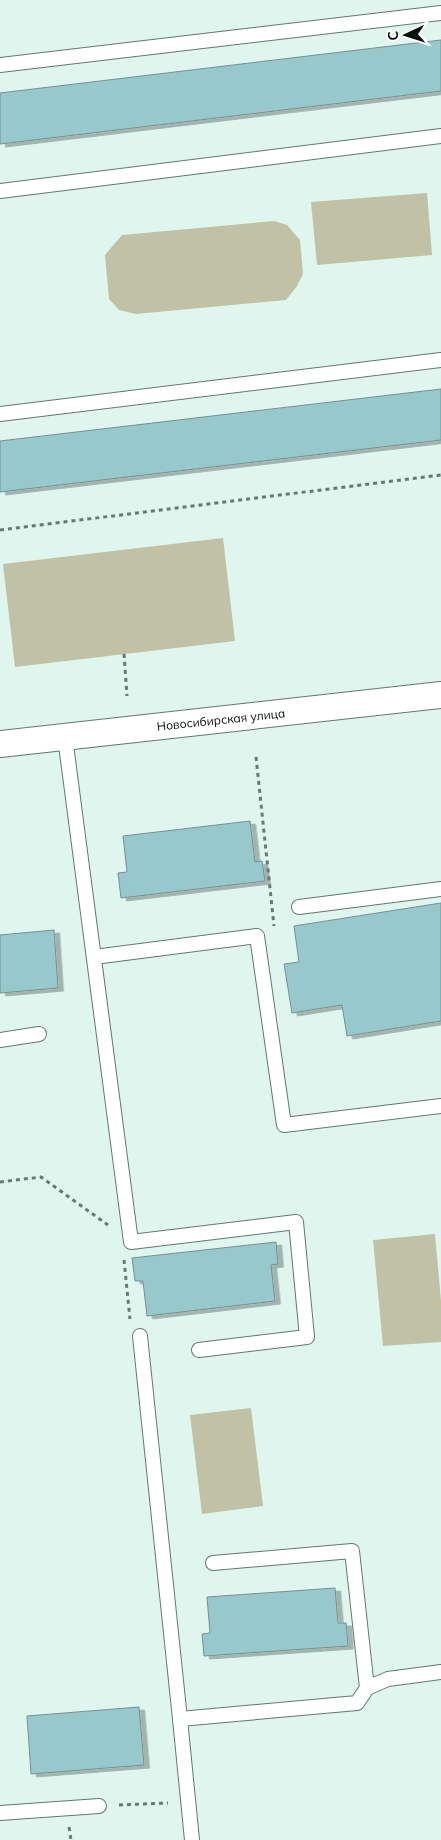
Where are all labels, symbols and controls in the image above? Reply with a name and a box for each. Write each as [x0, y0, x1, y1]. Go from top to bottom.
north arrow [381, 10, 431, 60]
text: С [384, 30, 402, 41]
street label: Новосибирская улица [156, 705, 286, 734]

